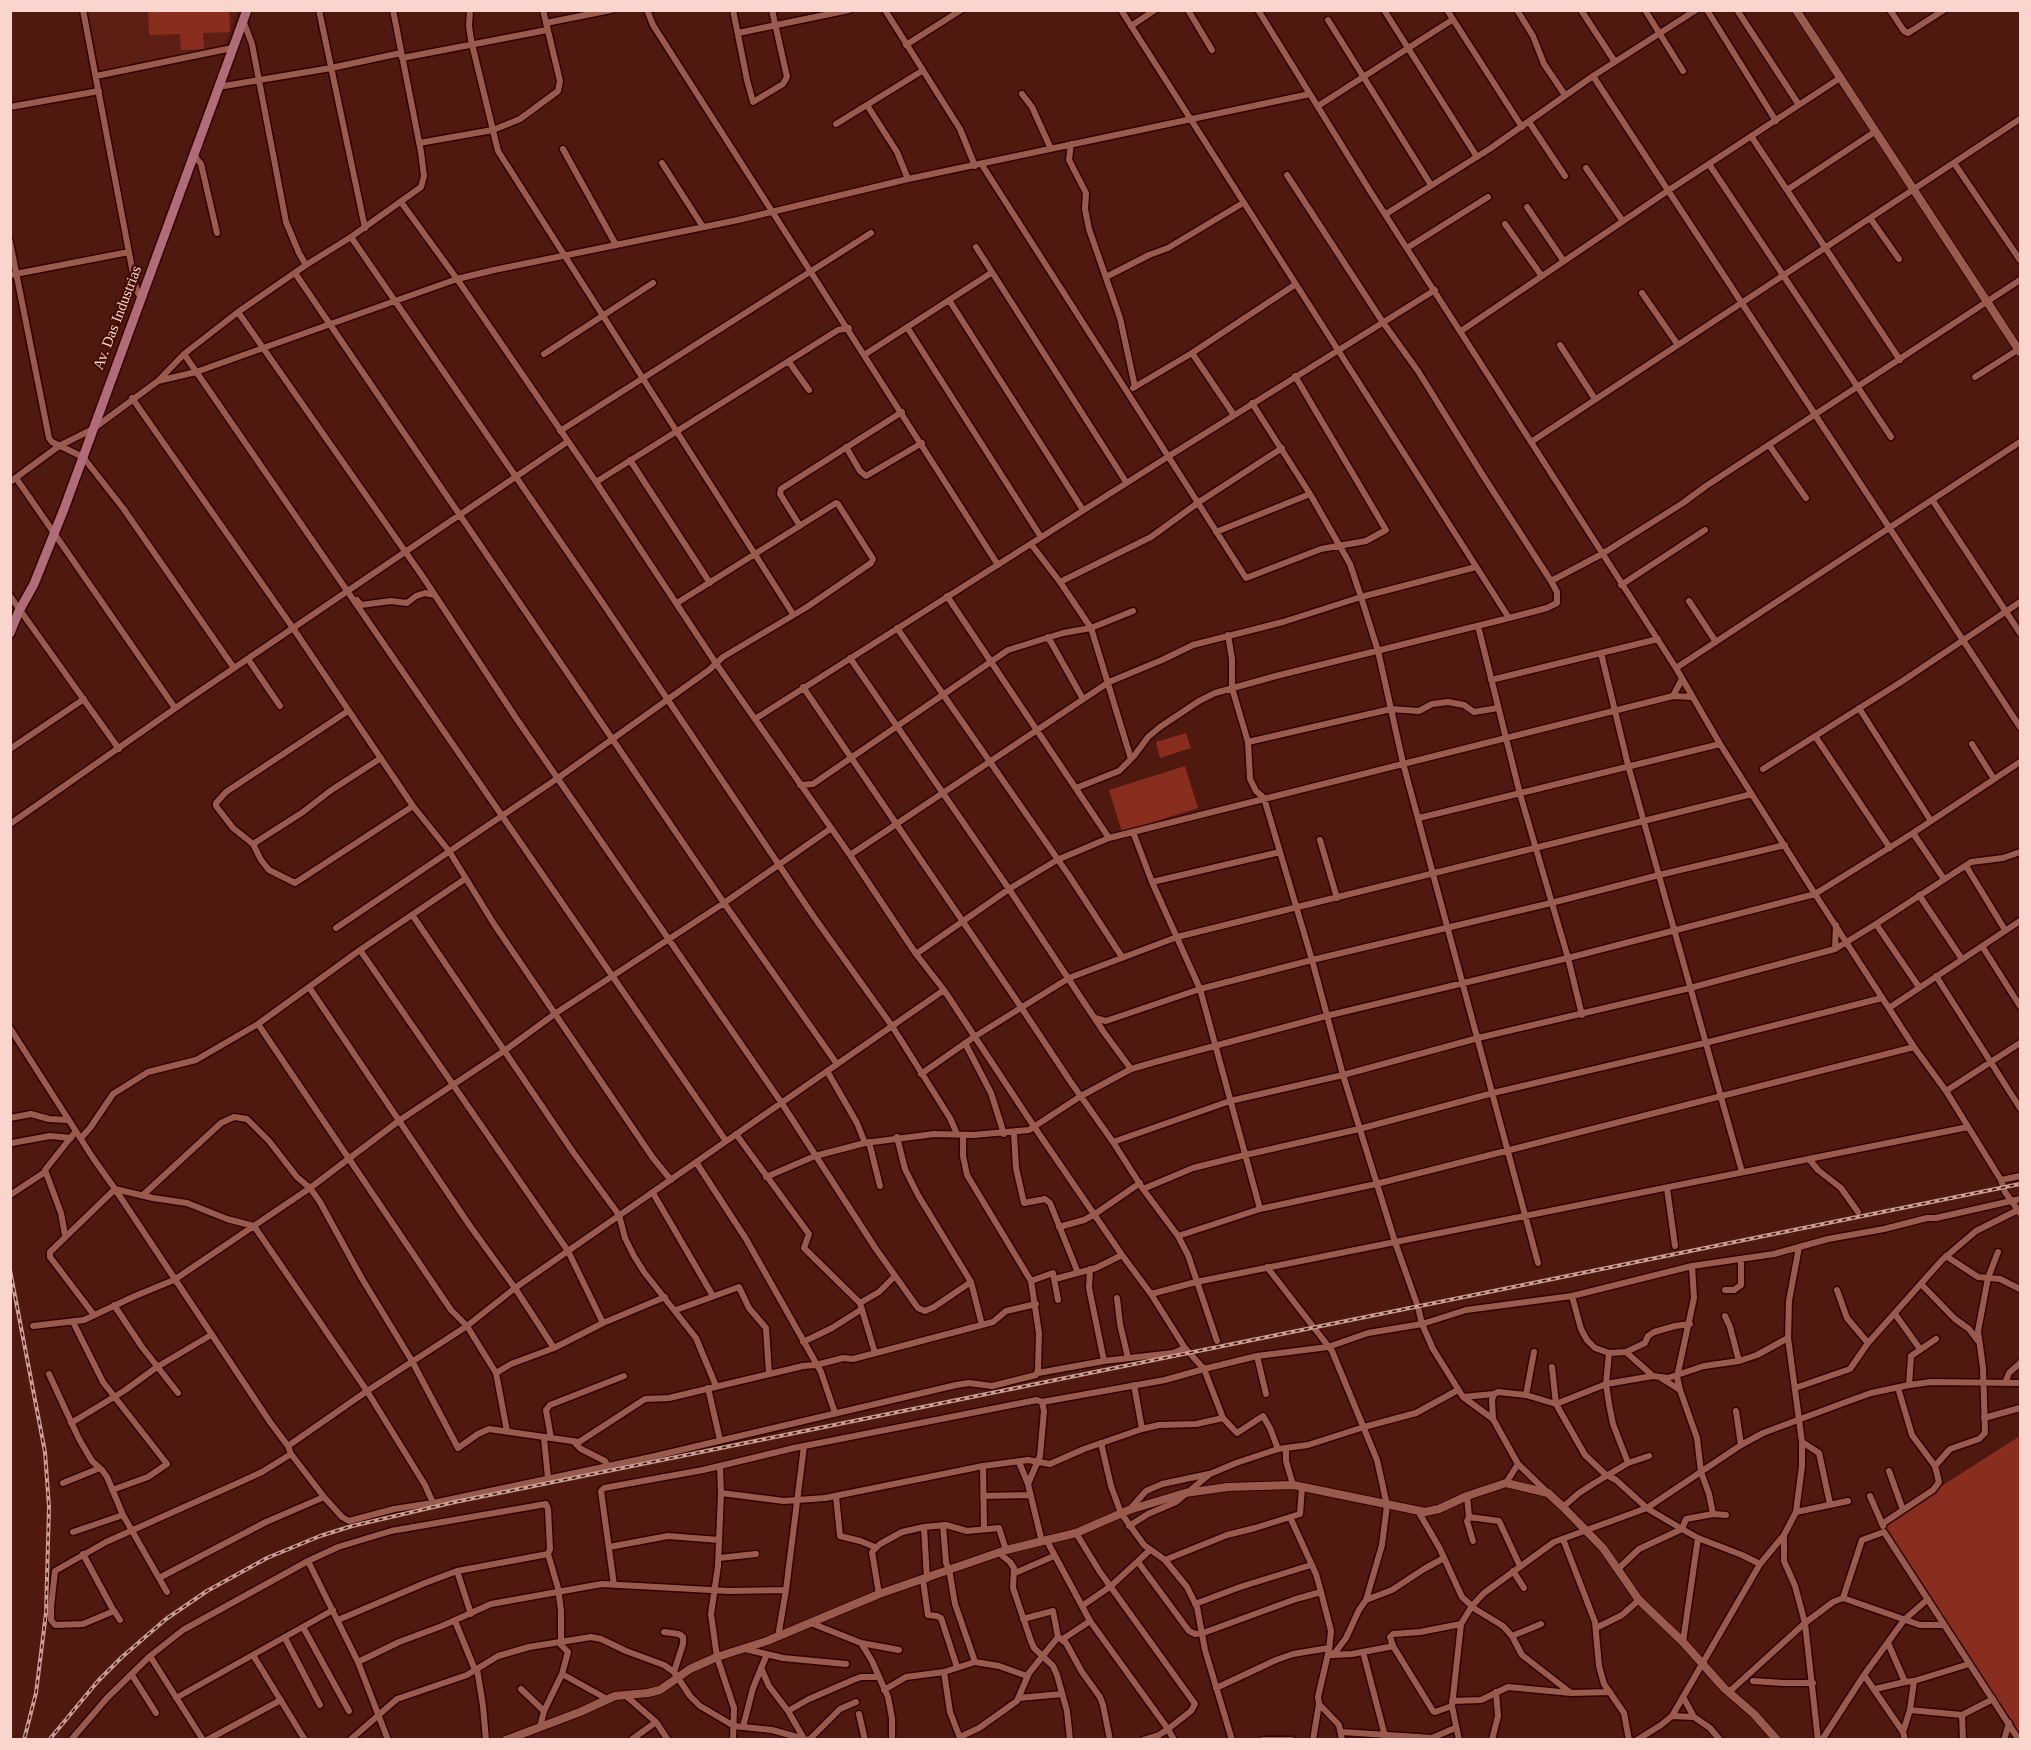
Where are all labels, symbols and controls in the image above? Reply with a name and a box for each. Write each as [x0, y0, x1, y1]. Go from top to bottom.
street label: Av. Das Industrias [90, 263, 146, 373]

